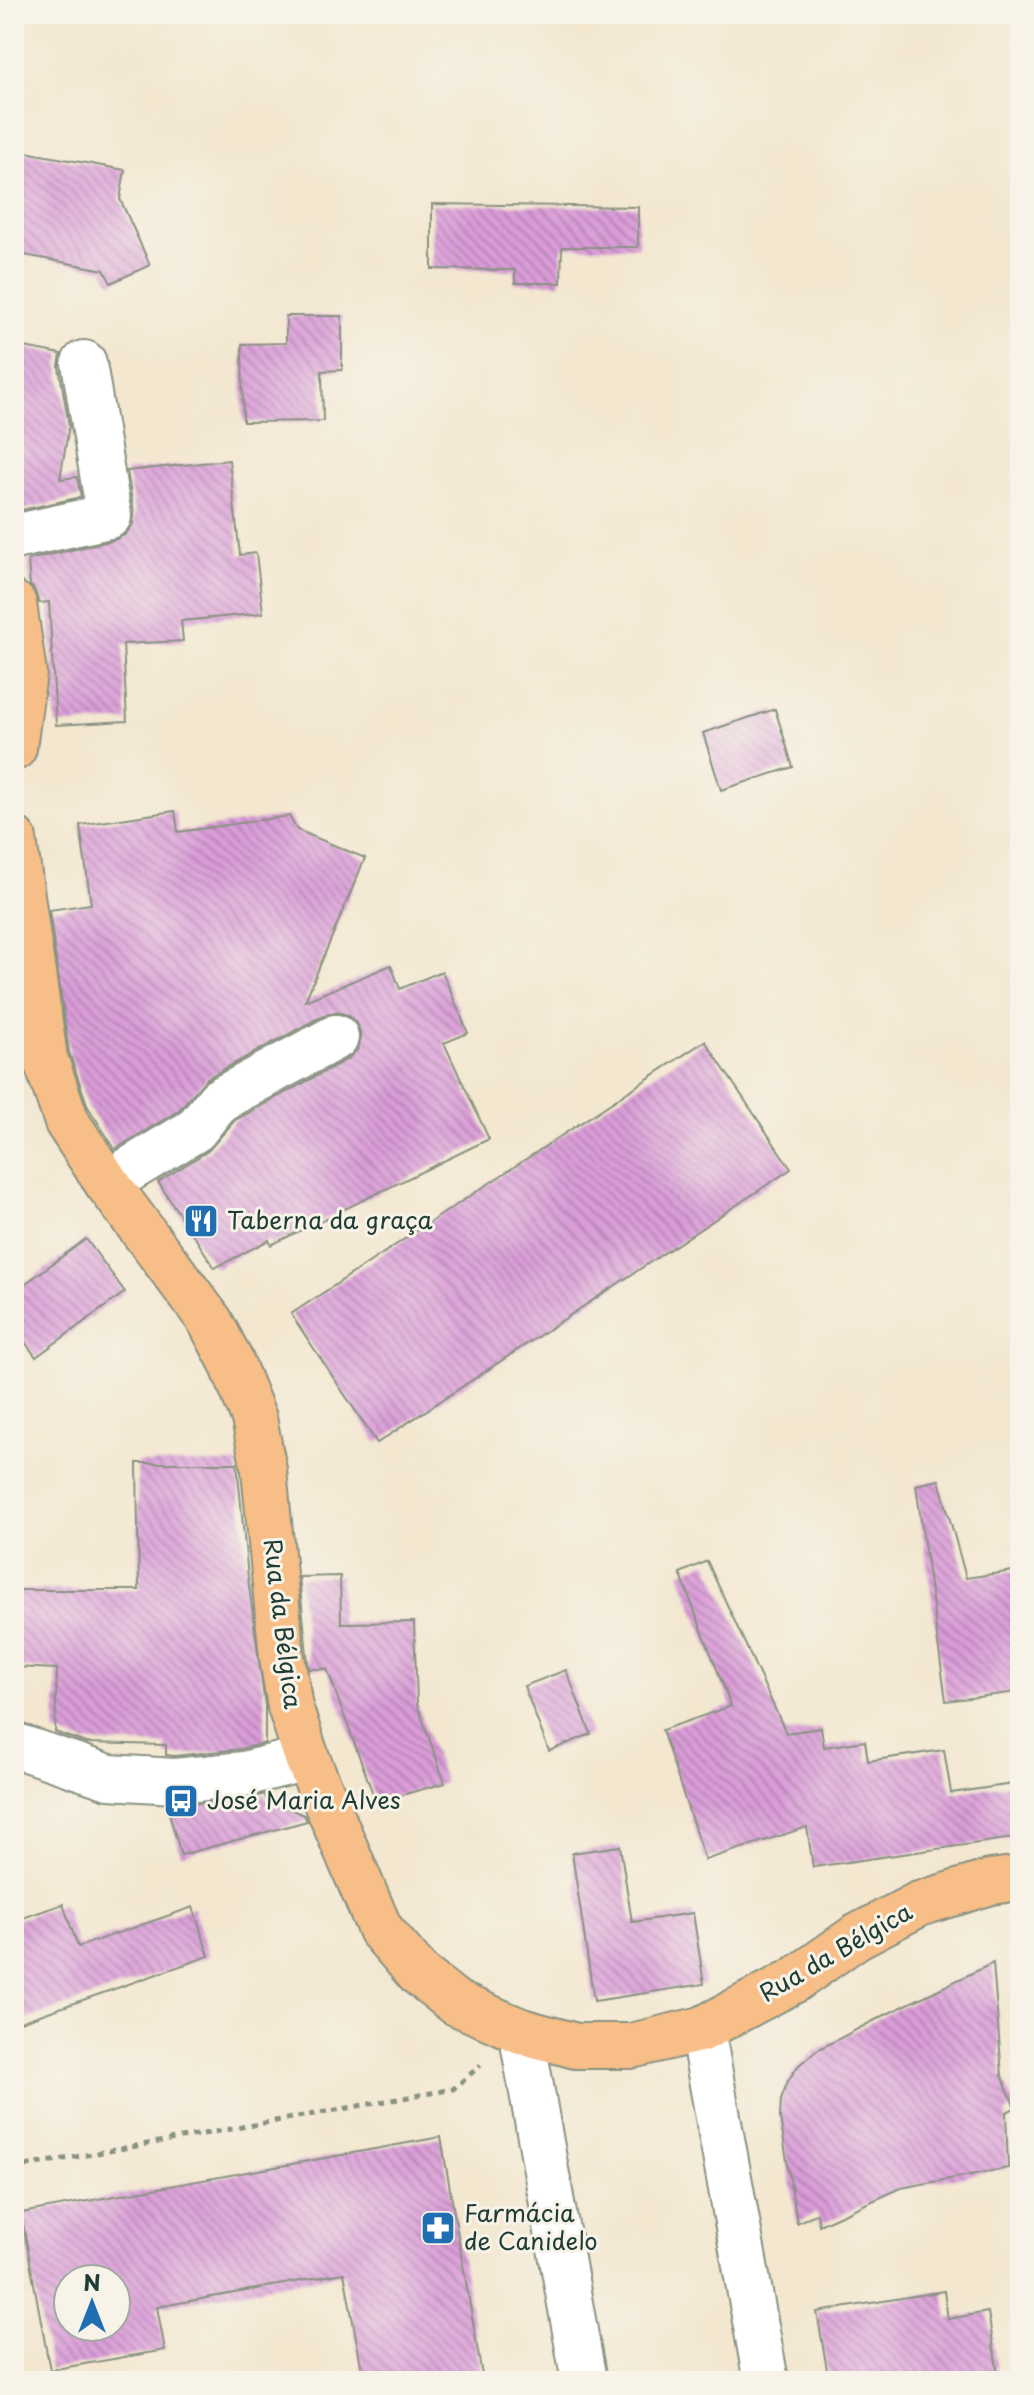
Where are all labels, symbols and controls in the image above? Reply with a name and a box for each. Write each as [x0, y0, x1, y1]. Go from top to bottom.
place label: Taberna da graça [227, 1201, 433, 1237]
restaurant icon: Taberna da graça [182, 1202, 220, 1240]
street label: Rua da Bélgica [256, 1537, 312, 1711]
place label: José Maria Alves [207, 1781, 401, 1817]
bus stop icon: José Maria Alves [162, 1782, 200, 1820]
street label: Rua da Bélgica [752, 1893, 918, 2010]
place label: Farmácia de Canidelo [464, 2194, 598, 2258]
pharmacy icon: Farmácia de Canidelo [419, 2209, 457, 2247]
north arrow [52, 2263, 132, 2343]
text: N [83, 2265, 101, 2298]

